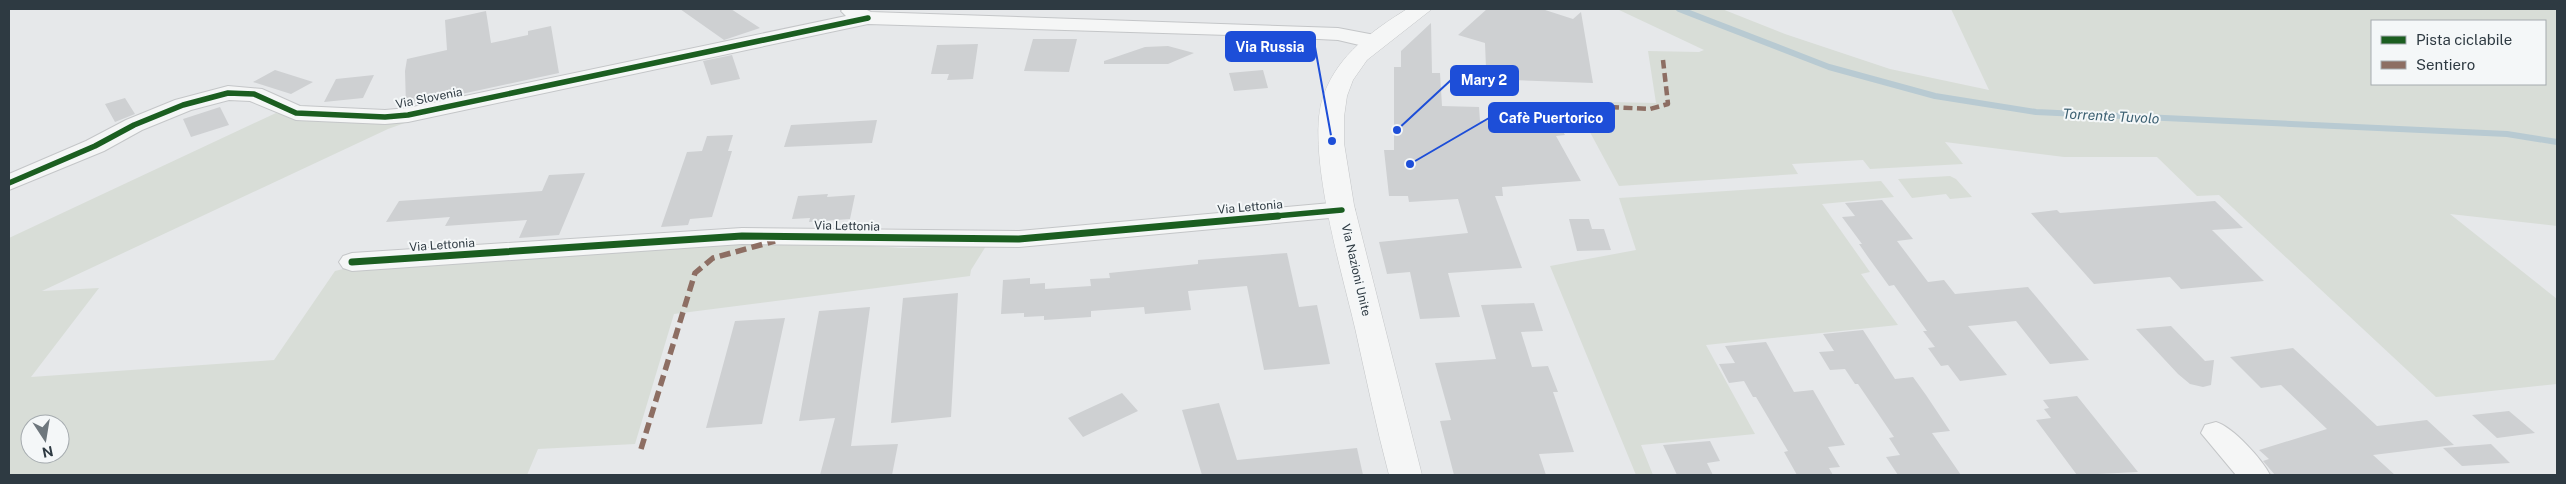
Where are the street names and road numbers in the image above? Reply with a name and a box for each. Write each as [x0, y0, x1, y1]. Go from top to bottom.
street label: Via Slovenia [394, 85, 464, 111]
street label: Via Lettonia [1217, 197, 1283, 217]
street label: Via Lettonia [814, 218, 880, 234]
street label: Via Nazioni Unite [1339, 223, 1373, 318]
street label: Via Lettonia [409, 236, 475, 254]

